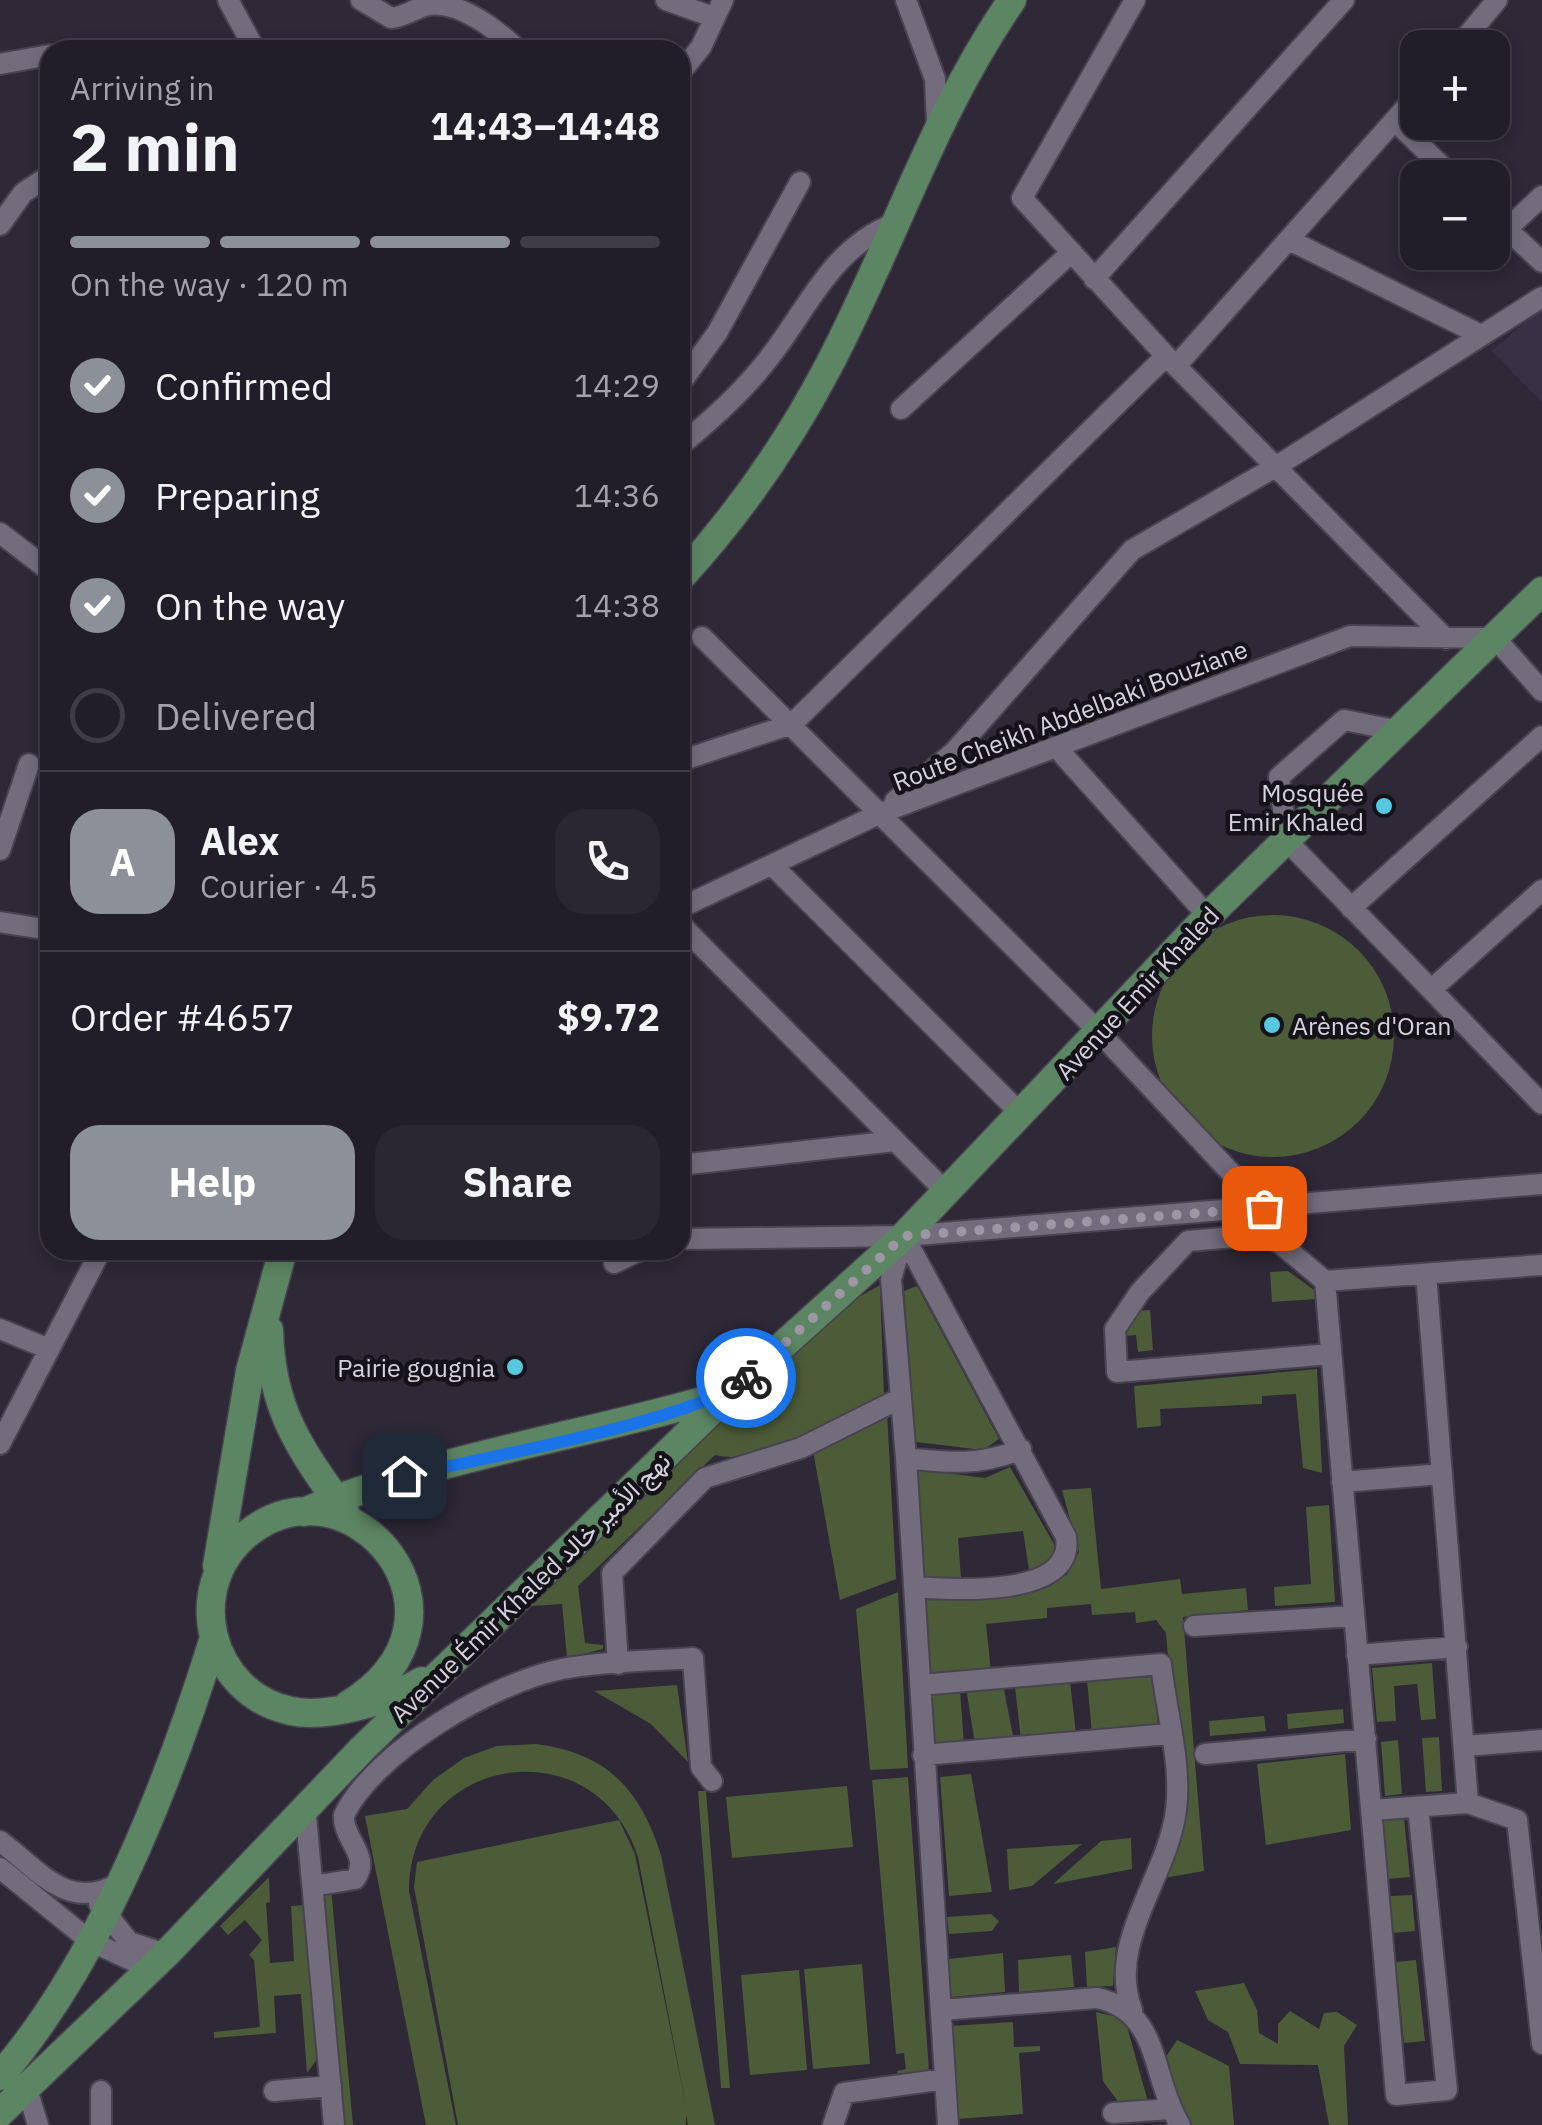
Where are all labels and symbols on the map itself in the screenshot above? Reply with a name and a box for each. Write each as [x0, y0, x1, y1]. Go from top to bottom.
street label: Route Cheikh Abdelbaki Bouziane [888, 632, 1252, 798]
place label: Mosquée Emir Khaled [1228, 776, 1364, 838]
marker: Mosquée Emir Khaled [1373, 795, 1395, 817]
street label: Avenue Emir Khaled [1048, 899, 1226, 1087]
place label: Arènes d'Oran [1292, 1009, 1451, 1042]
marker: Arènes d'Oran [1261, 1014, 1283, 1036]
pin [1222, 1166, 1307, 1251]
courier [696, 1328, 796, 1428]
place label: Pairie gougnia [337, 1351, 495, 1384]
marker: Pairie gougnia [504, 1356, 526, 1378]
pin [362, 1434, 447, 1519]
street label: Avenue Émir Khaled نهج الأمير خالد [383, 1444, 678, 1731]

